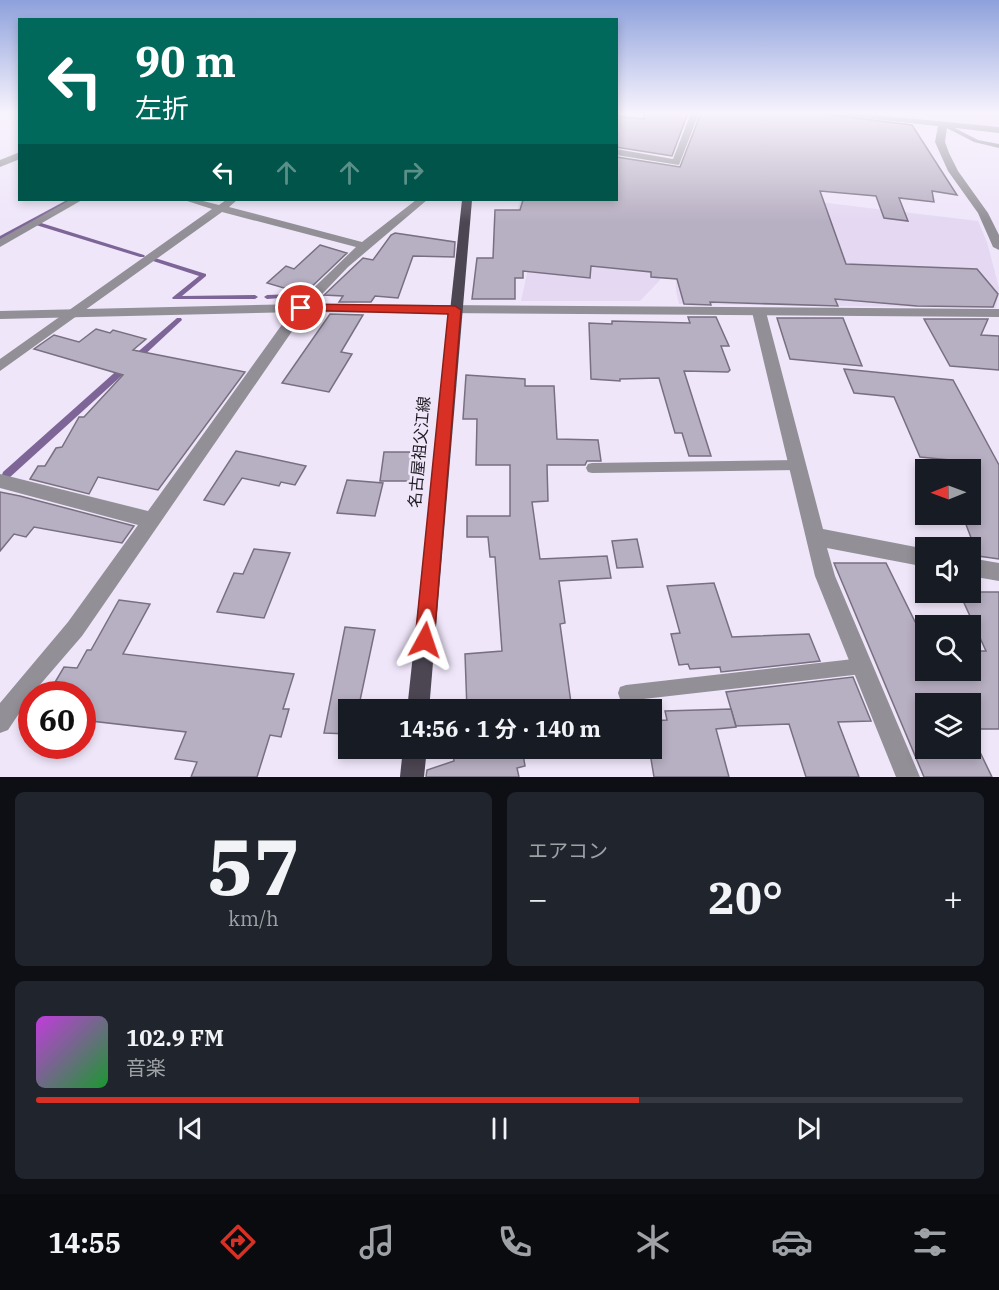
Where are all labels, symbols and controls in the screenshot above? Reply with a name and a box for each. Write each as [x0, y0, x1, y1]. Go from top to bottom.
text: 90 m [135, 34, 236, 89]
icon: left [36, 42, 114, 120]
text: 左折 [135, 90, 189, 125]
icon: left [207, 156, 240, 189]
icon: ahead [270, 156, 303, 189]
icon: ahead [333, 156, 366, 189]
icon: right [396, 156, 429, 189]
pin [275, 282, 326, 333]
icon: arrive [284, 291, 317, 324]
street label: 名古屋祖父江線 [404, 395, 434, 509]
north arrow [915, 459, 981, 525]
map controls [915, 459, 981, 759]
button: sound [915, 537, 981, 603]
position arrow [393, 608, 457, 672]
button: search [915, 615, 981, 681]
speed limit sign: 60 [18, 681, 96, 759]
button: layers [915, 693, 981, 759]
text: 14:56 · 1 分 · 140 m [399, 714, 601, 743]
text: 57 [207, 815, 300, 916]
text: エアコン [528, 837, 608, 864]
text: 20° [708, 868, 783, 926]
text: − [528, 877, 548, 920]
text: + [943, 877, 963, 920]
text: km/h [228, 905, 279, 932]
text: 102.9 FM [126, 1023, 224, 1052]
text: 音楽 [126, 1054, 166, 1081]
icon: previous [174, 1112, 207, 1145]
icon: pause [483, 1112, 516, 1145]
icon: next [792, 1112, 825, 1145]
icon: directions [217, 1221, 259, 1263]
icon: music [356, 1221, 398, 1263]
icon: phone [494, 1221, 536, 1263]
icon: climate [632, 1221, 674, 1263]
icon: car [771, 1221, 813, 1263]
icon: filters [909, 1221, 951, 1263]
text: 14:55 [48, 1225, 121, 1260]

